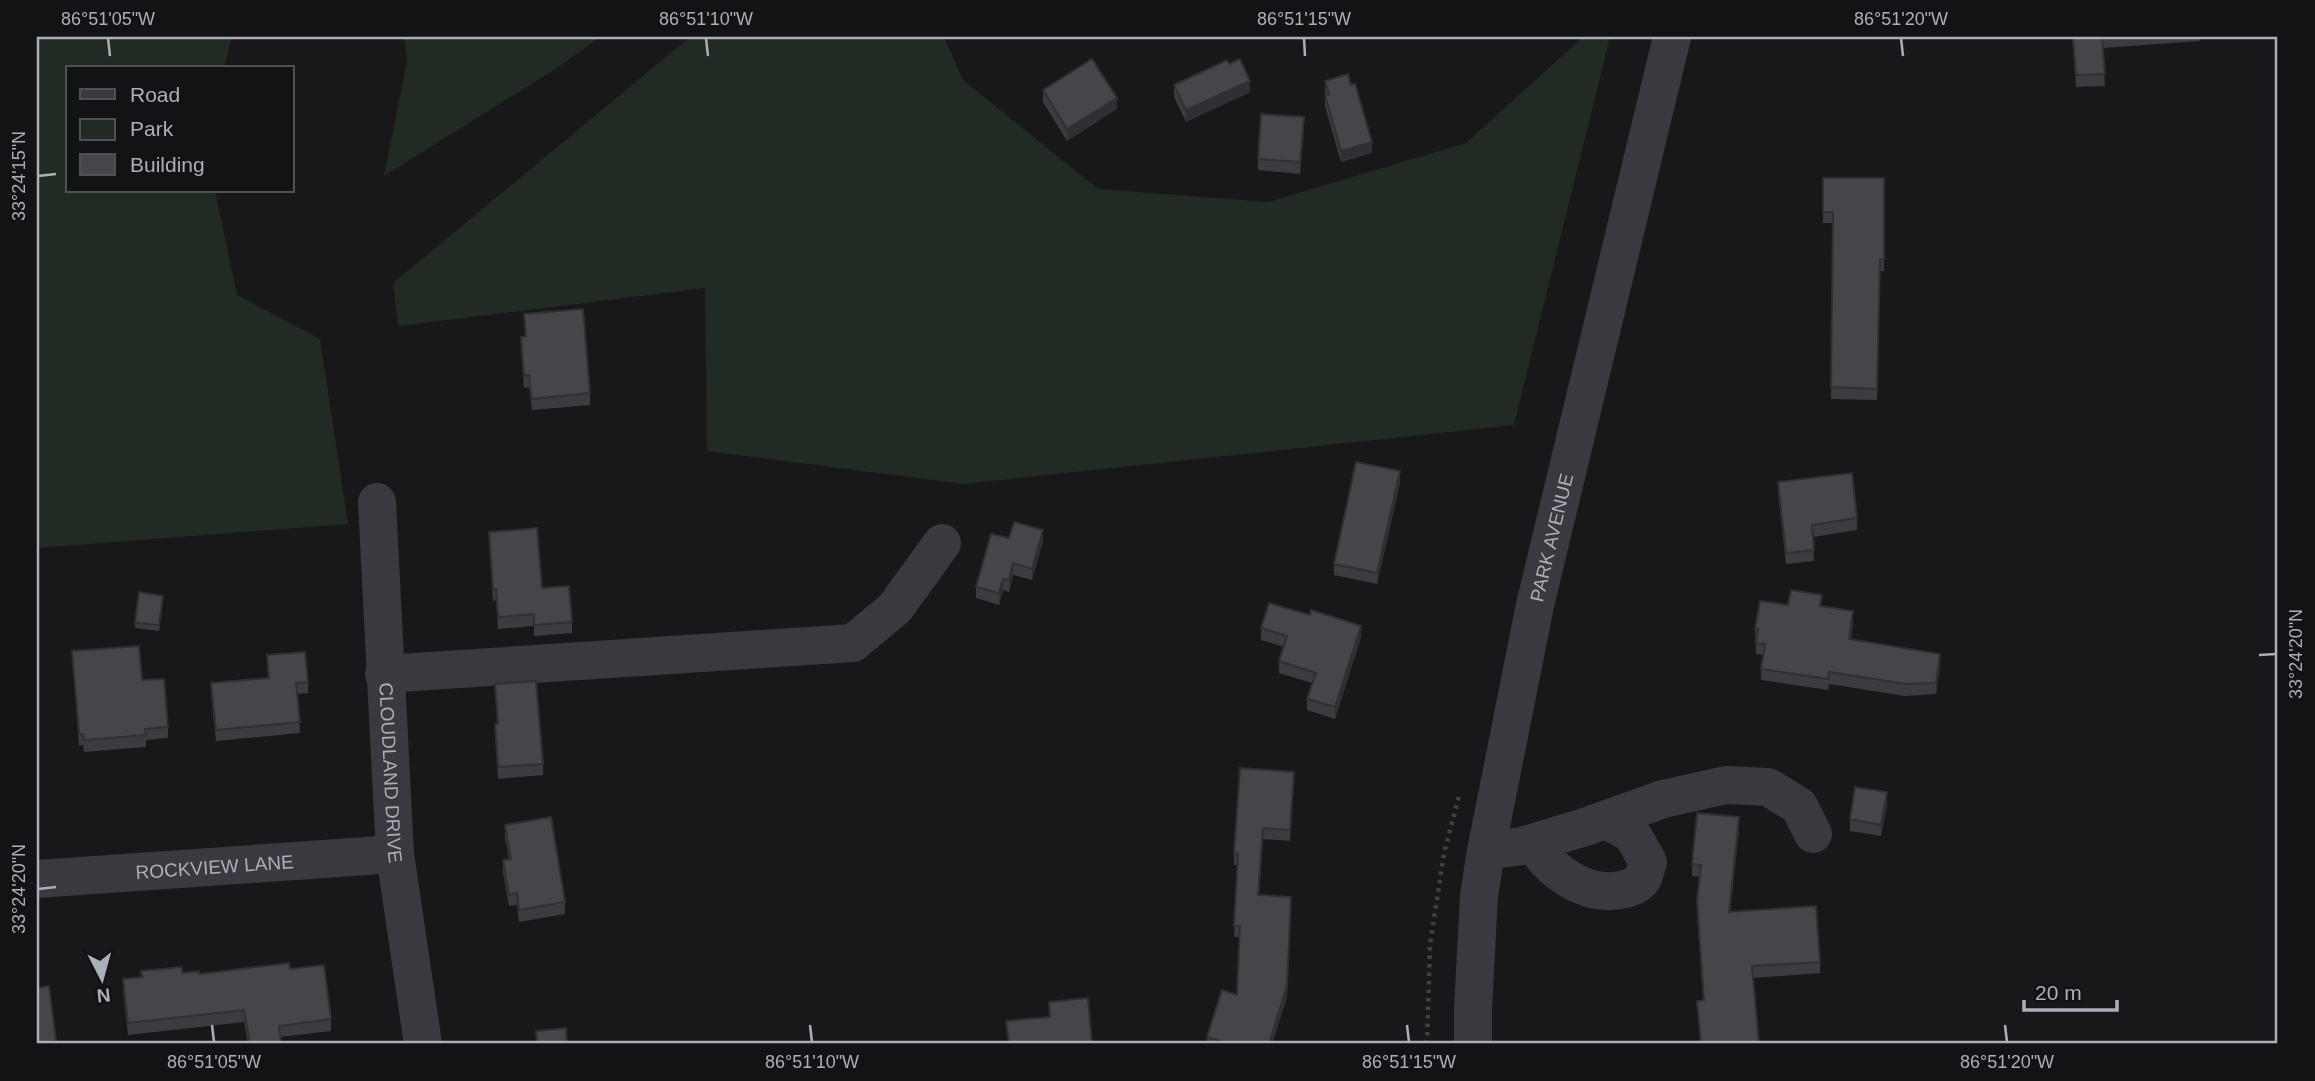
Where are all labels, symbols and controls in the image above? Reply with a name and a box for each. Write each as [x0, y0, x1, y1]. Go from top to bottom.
text: 86°51'05"W [61, 9, 155, 29]
text: 86°51'10"W [659, 9, 753, 29]
text: 86°51'15"W [1257, 9, 1351, 29]
text: 86°51'20"W [1854, 9, 1948, 29]
legend [66, 66, 294, 192]
text: Road [130, 83, 180, 106]
text: Park [130, 117, 174, 140]
text: 33°24'15"N [9, 131, 29, 221]
text: Building [130, 153, 205, 176]
street label: PARK AVENUE [1526, 471, 1577, 604]
text: 33°24'20"N [2286, 609, 2306, 699]
street label: CLOUDLAND DRIVE [375, 682, 406, 864]
text: 33°24'20"N [9, 844, 29, 934]
street label: ROCKVIEW LANE [135, 851, 294, 883]
north arrow [66, 944, 136, 1014]
scale bar [2024, 969, 2117, 1013]
text: 20 m [2035, 981, 2082, 1004]
text: N [96, 984, 112, 1007]
text: 86°51'05"W [167, 1052, 261, 1072]
text: 86°51'10"W [765, 1052, 859, 1072]
text: 86°51'15"W [1362, 1052, 1456, 1072]
text: 86°51'20"W [1960, 1052, 2054, 1072]

